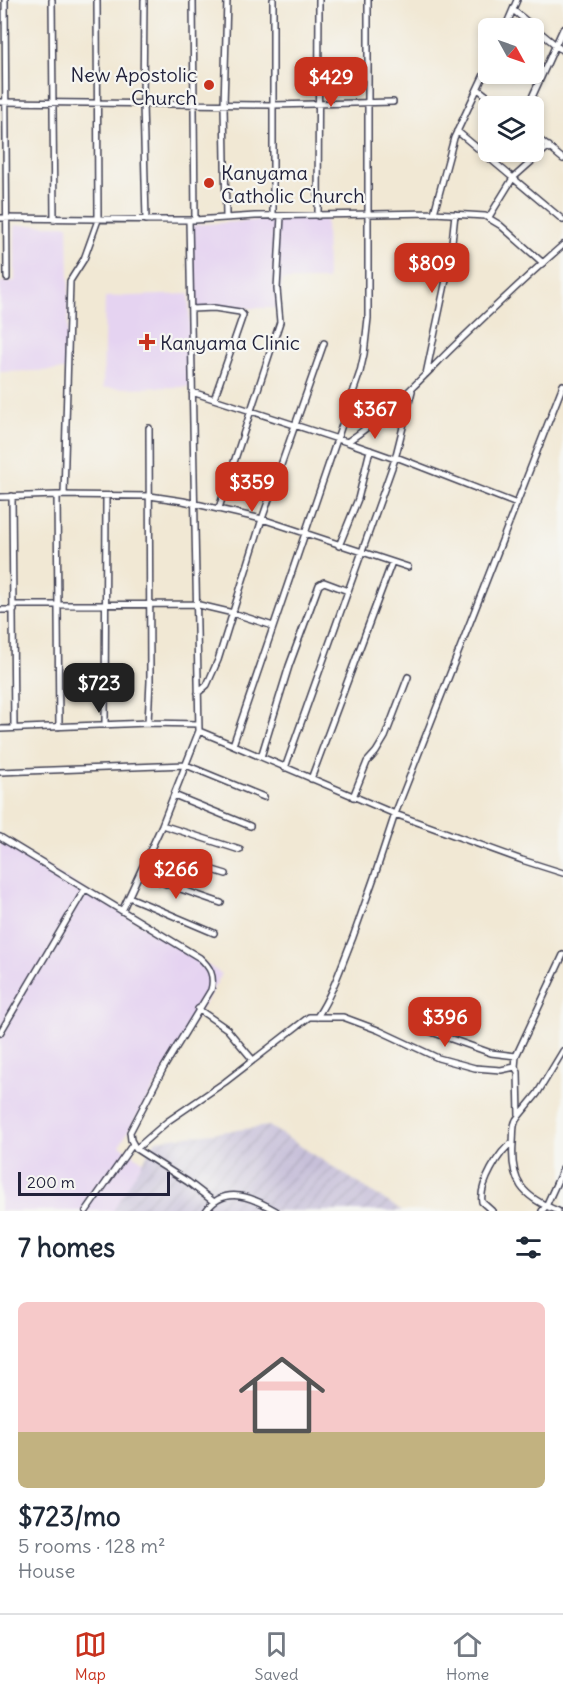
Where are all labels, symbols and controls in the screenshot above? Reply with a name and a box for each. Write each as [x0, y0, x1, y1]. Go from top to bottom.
north arrow [478, 18, 544, 84]
map controls [478, 18, 544, 162]
pin: $429 [295, 57, 367, 108]
place label: New Apostolic Church [70, 62, 197, 110]
text: $429 [308, 64, 354, 89]
marker: New Apostolic Church [202, 78, 216, 92]
button: layers [478, 96, 544, 162]
place label: Kanyama Catholic Church [221, 160, 365, 208]
marker: Kanyama Catholic Church [202, 176, 216, 190]
pin: $809 [396, 243, 468, 294]
text: $809 [408, 250, 456, 275]
place label: Kanyama Clinic [160, 330, 300, 355]
marker: Kanyama Clinic [138, 333, 156, 351]
pin: $367 [339, 389, 411, 440]
text: $367 [353, 396, 397, 421]
pin: $359 [216, 462, 288, 513]
text: $359 [229, 469, 275, 494]
pin: $723 [63, 663, 135, 714]
text: $723 [77, 670, 121, 695]
pin: $266 [140, 849, 212, 900]
text: $266 [153, 856, 199, 881]
pin: $396 [409, 997, 481, 1048]
text: $396 [422, 1004, 468, 1029]
scale bar [18, 1169, 170, 1196]
text: 200 m [27, 1172, 75, 1192]
text: 7 homes [18, 1231, 115, 1264]
icon: filters [512, 1231, 545, 1264]
icon: home [228, 1341, 336, 1449]
text: $723/mo [18, 1500, 121, 1533]
text: 5 rooms · 128 m² [18, 1533, 166, 1558]
text: House [18, 1558, 75, 1583]
tab: Map [74, 1628, 107, 1684]
tab: Saved [255, 1628, 298, 1684]
tab: Home [446, 1628, 489, 1684]

